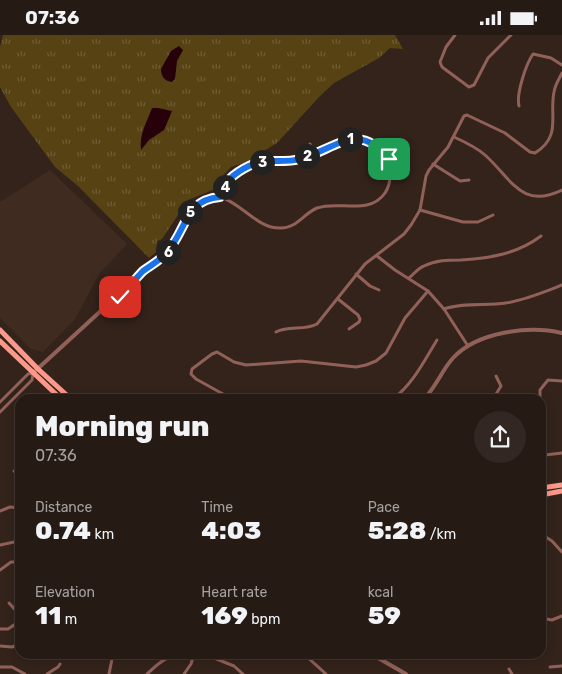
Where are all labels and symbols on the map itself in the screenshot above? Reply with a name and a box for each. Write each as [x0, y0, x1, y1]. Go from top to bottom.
pin: 1 [338, 127, 362, 151]
pin [368, 138, 410, 180]
pin: 2 [294, 143, 320, 169]
pin: 3 [250, 149, 274, 175]
pin: 4 [212, 175, 238, 199]
pin: 5 [178, 199, 202, 225]
pin: 6 [156, 239, 180, 265]
pin [99, 276, 141, 318]

